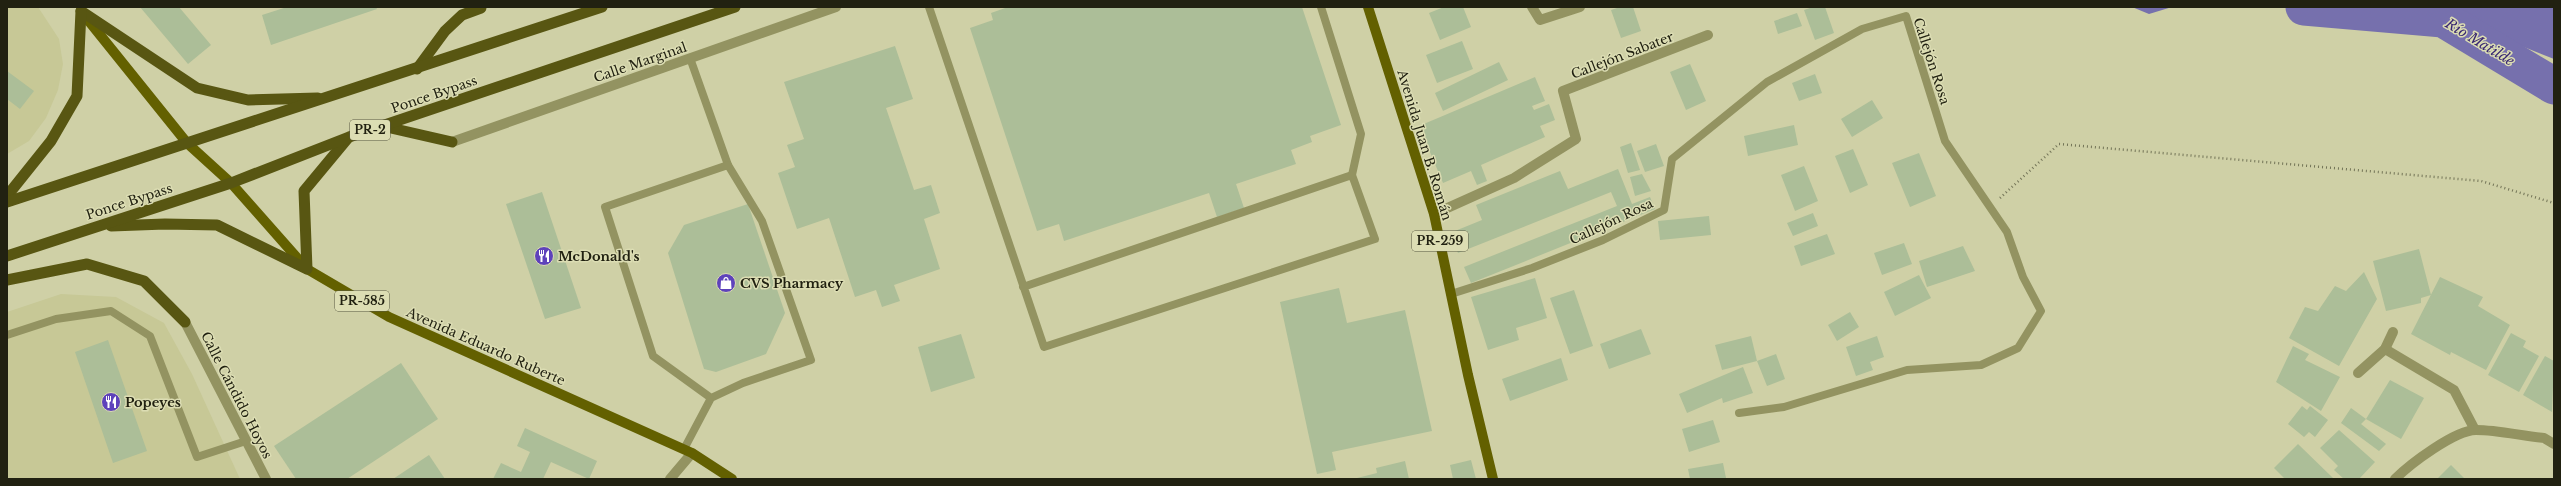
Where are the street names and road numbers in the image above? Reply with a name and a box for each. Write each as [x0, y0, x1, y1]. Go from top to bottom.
street label: Callejón Rosa [1909, 16, 1954, 108]
street label: Callejón Sabater [1568, 28, 1677, 83]
street label: Calle Marginal [591, 39, 689, 86]
street label: Avenida Juan B. Román [1393, 67, 1456, 223]
street label: Ponce Bypass [389, 72, 480, 117]
road number: PR-2 [350, 120, 390, 140]
street label: Ponce Bypass [84, 179, 175, 223]
street label: Callejón Rosa [1567, 194, 1656, 248]
road number: PR-259 [1412, 231, 1468, 251]
road number: PR-585 [335, 291, 389, 311]
street label: Avenida Eduardo Ruberte [403, 303, 568, 389]
street label: Calle Cándido Hoyos [197, 329, 276, 462]

